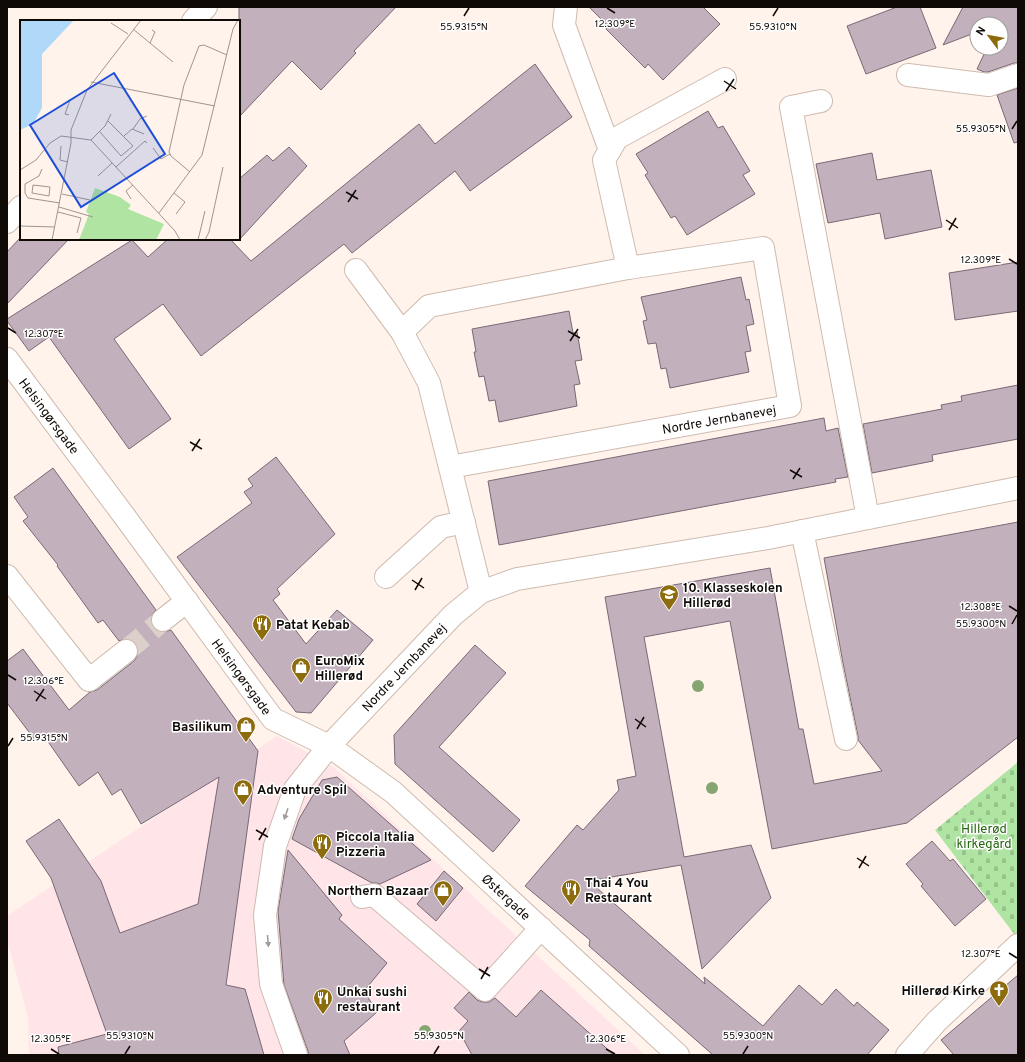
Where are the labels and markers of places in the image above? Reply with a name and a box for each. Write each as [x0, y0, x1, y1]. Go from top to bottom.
place label: 10. Klasseskolen Hillerød [683, 581, 783, 612]
school or university icon: 10. Klasseskolen Hillerød [658, 583, 680, 611]
restaurant icon: Patat Kebab [251, 613, 273, 641]
place label: Patat Kebab [276, 618, 350, 634]
place label: EuroMix Hillerød [315, 654, 365, 685]
shop icon: EuroMix Hillerød [290, 656, 312, 684]
shop icon: Basilikum [235, 715, 257, 743]
place label: Basilikum [172, 720, 232, 736]
shop icon: Adventure Spil [232, 778, 254, 806]
place label: Adventure Spil [257, 783, 347, 799]
place label: Piccola Italia Pizzeria [336, 830, 414, 861]
restaurant icon: Piccola Italia Pizzeria [311, 832, 333, 860]
place label: Thai 4 You Restaurant [585, 876, 652, 907]
restaurant icon: Thai 4 You Restaurant [560, 878, 582, 906]
shop icon: Northern Bazaar [432, 879, 454, 907]
place label: Northern Bazaar [328, 884, 430, 900]
church icon: Hillerød Kirke [988, 979, 1010, 1007]
place label: Hillerød Kirke [901, 984, 985, 1000]
place label: Unkai sushi restaurant [337, 985, 407, 1016]
restaurant icon: Unkai sushi restaurant [312, 987, 334, 1015]

